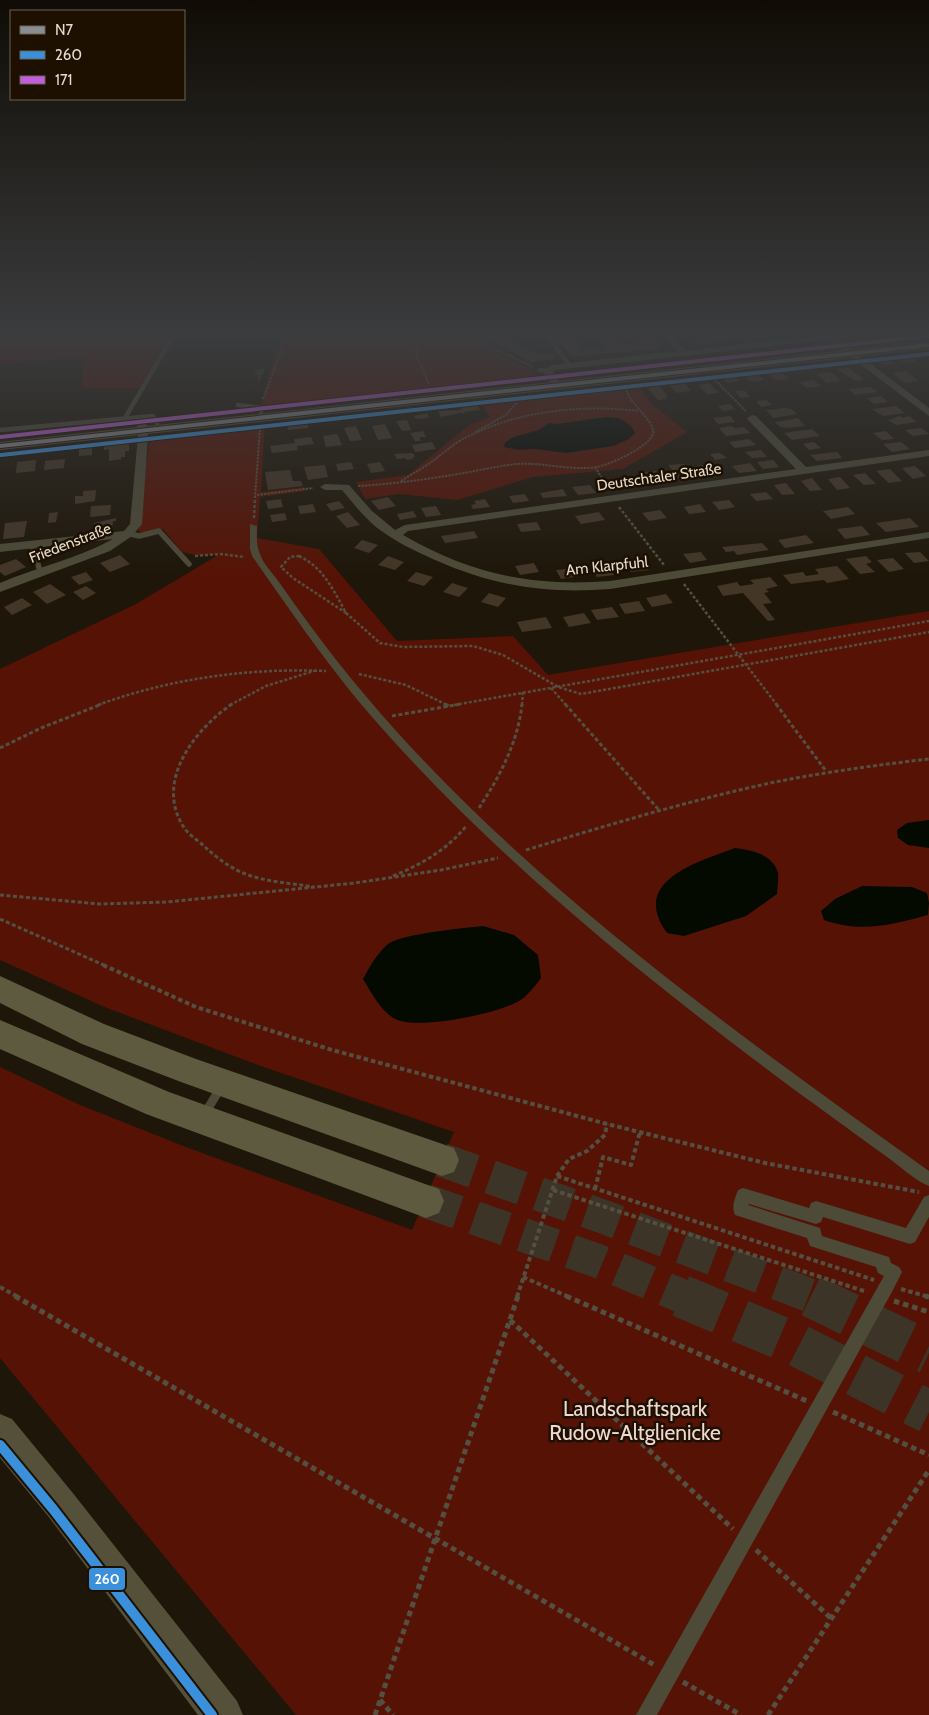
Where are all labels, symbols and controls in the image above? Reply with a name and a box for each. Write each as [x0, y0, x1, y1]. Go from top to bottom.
legend [10, 10, 185, 100]
text: N7 [55, 21, 74, 39]
text: 260 [55, 46, 82, 64]
text: 171 [55, 71, 72, 89]
street label: Deutschtaler Straße [596, 459, 723, 495]
street label: Friedenstraße [26, 519, 114, 567]
street label: Am Klarpfuhl [565, 553, 649, 579]
park label: Landschaftspark Rudow-Altglienicke [549, 1396, 721, 1445]
line badge: 260 [88, 1567, 126, 1591]
text: 260 [94, 1570, 120, 1588]

